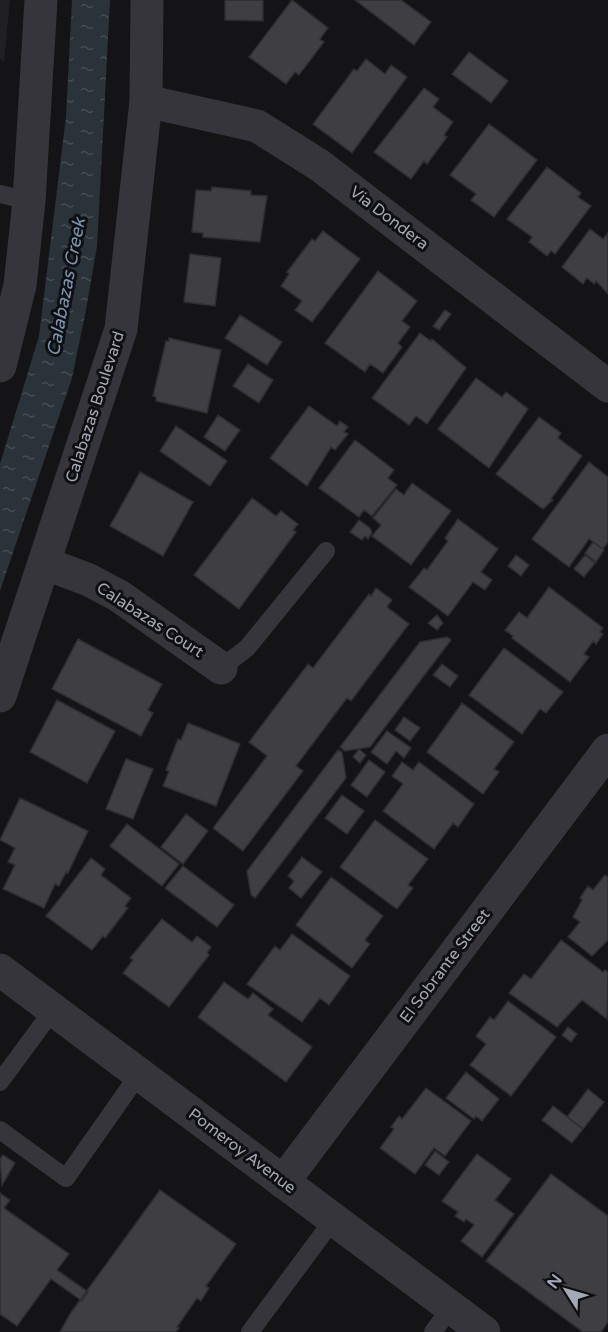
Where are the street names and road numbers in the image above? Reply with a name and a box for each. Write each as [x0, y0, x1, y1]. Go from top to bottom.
street label: Via Dondera [346, 182, 432, 254]
street label: Calabazas Boulevard [61, 329, 129, 485]
street label: Calabazas Court [93, 578, 207, 662]
street label: El Sobrante Street [396, 905, 494, 1027]
street label: Pomeroy Avenue [184, 1104, 300, 1198]

